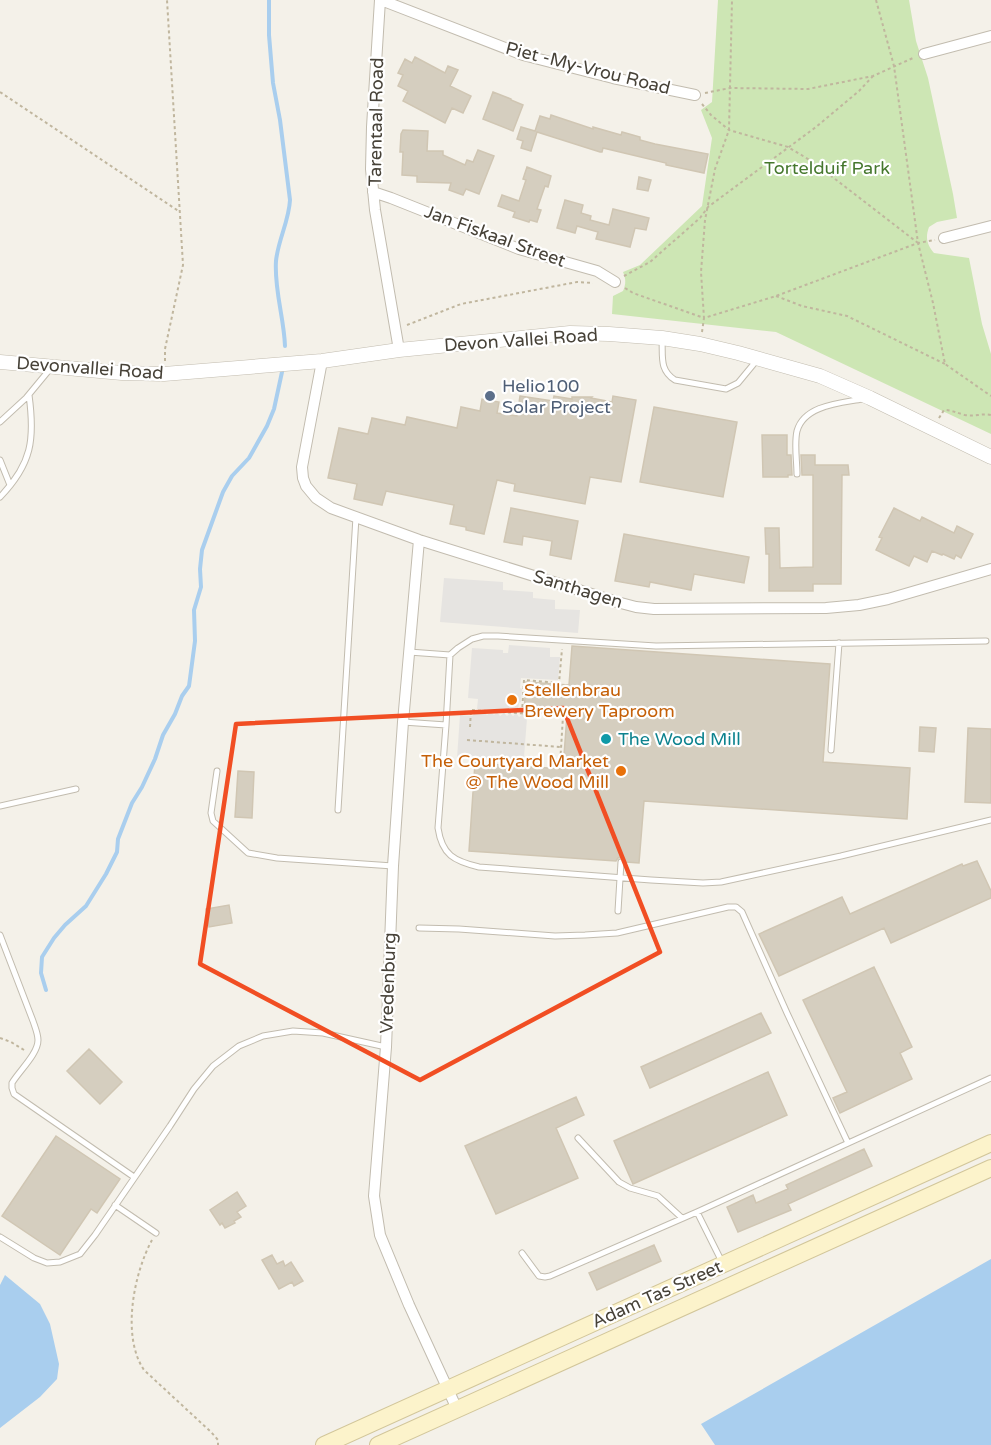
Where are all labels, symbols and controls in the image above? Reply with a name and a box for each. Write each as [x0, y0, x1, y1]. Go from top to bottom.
street label: Piet -My-Vrou Road [503, 37, 673, 99]
street label: Tarentaal Road [364, 57, 388, 187]
park label: Tortelduif Park [764, 157, 890, 179]
street label: Jan Fiskaal Street [421, 200, 569, 272]
street label: Devon Vallei Road [443, 324, 599, 356]
street label: Devonvallei Road [16, 352, 164, 384]
place label: Helio100 Solar Project [502, 375, 611, 418]
marker: Helio100 Solar Project [483, 389, 497, 403]
street label: Santhagen [531, 565, 625, 613]
place label: Stellenbrau Brewery Taproom [524, 679, 675, 722]
marker: Stellenbrau Brewery Taproom [505, 693, 519, 707]
place label: The Wood Mill [618, 728, 741, 750]
marker: The Wood Mill [599, 732, 613, 746]
place label: The Courtyard Market @ The Wood Mill [421, 750, 609, 793]
marker: The Courtyard Market @ The Wood Mill [614, 764, 628, 778]
street label: Vredenburg [375, 932, 401, 1034]
street label: Adam Tas Street [588, 1255, 726, 1333]

